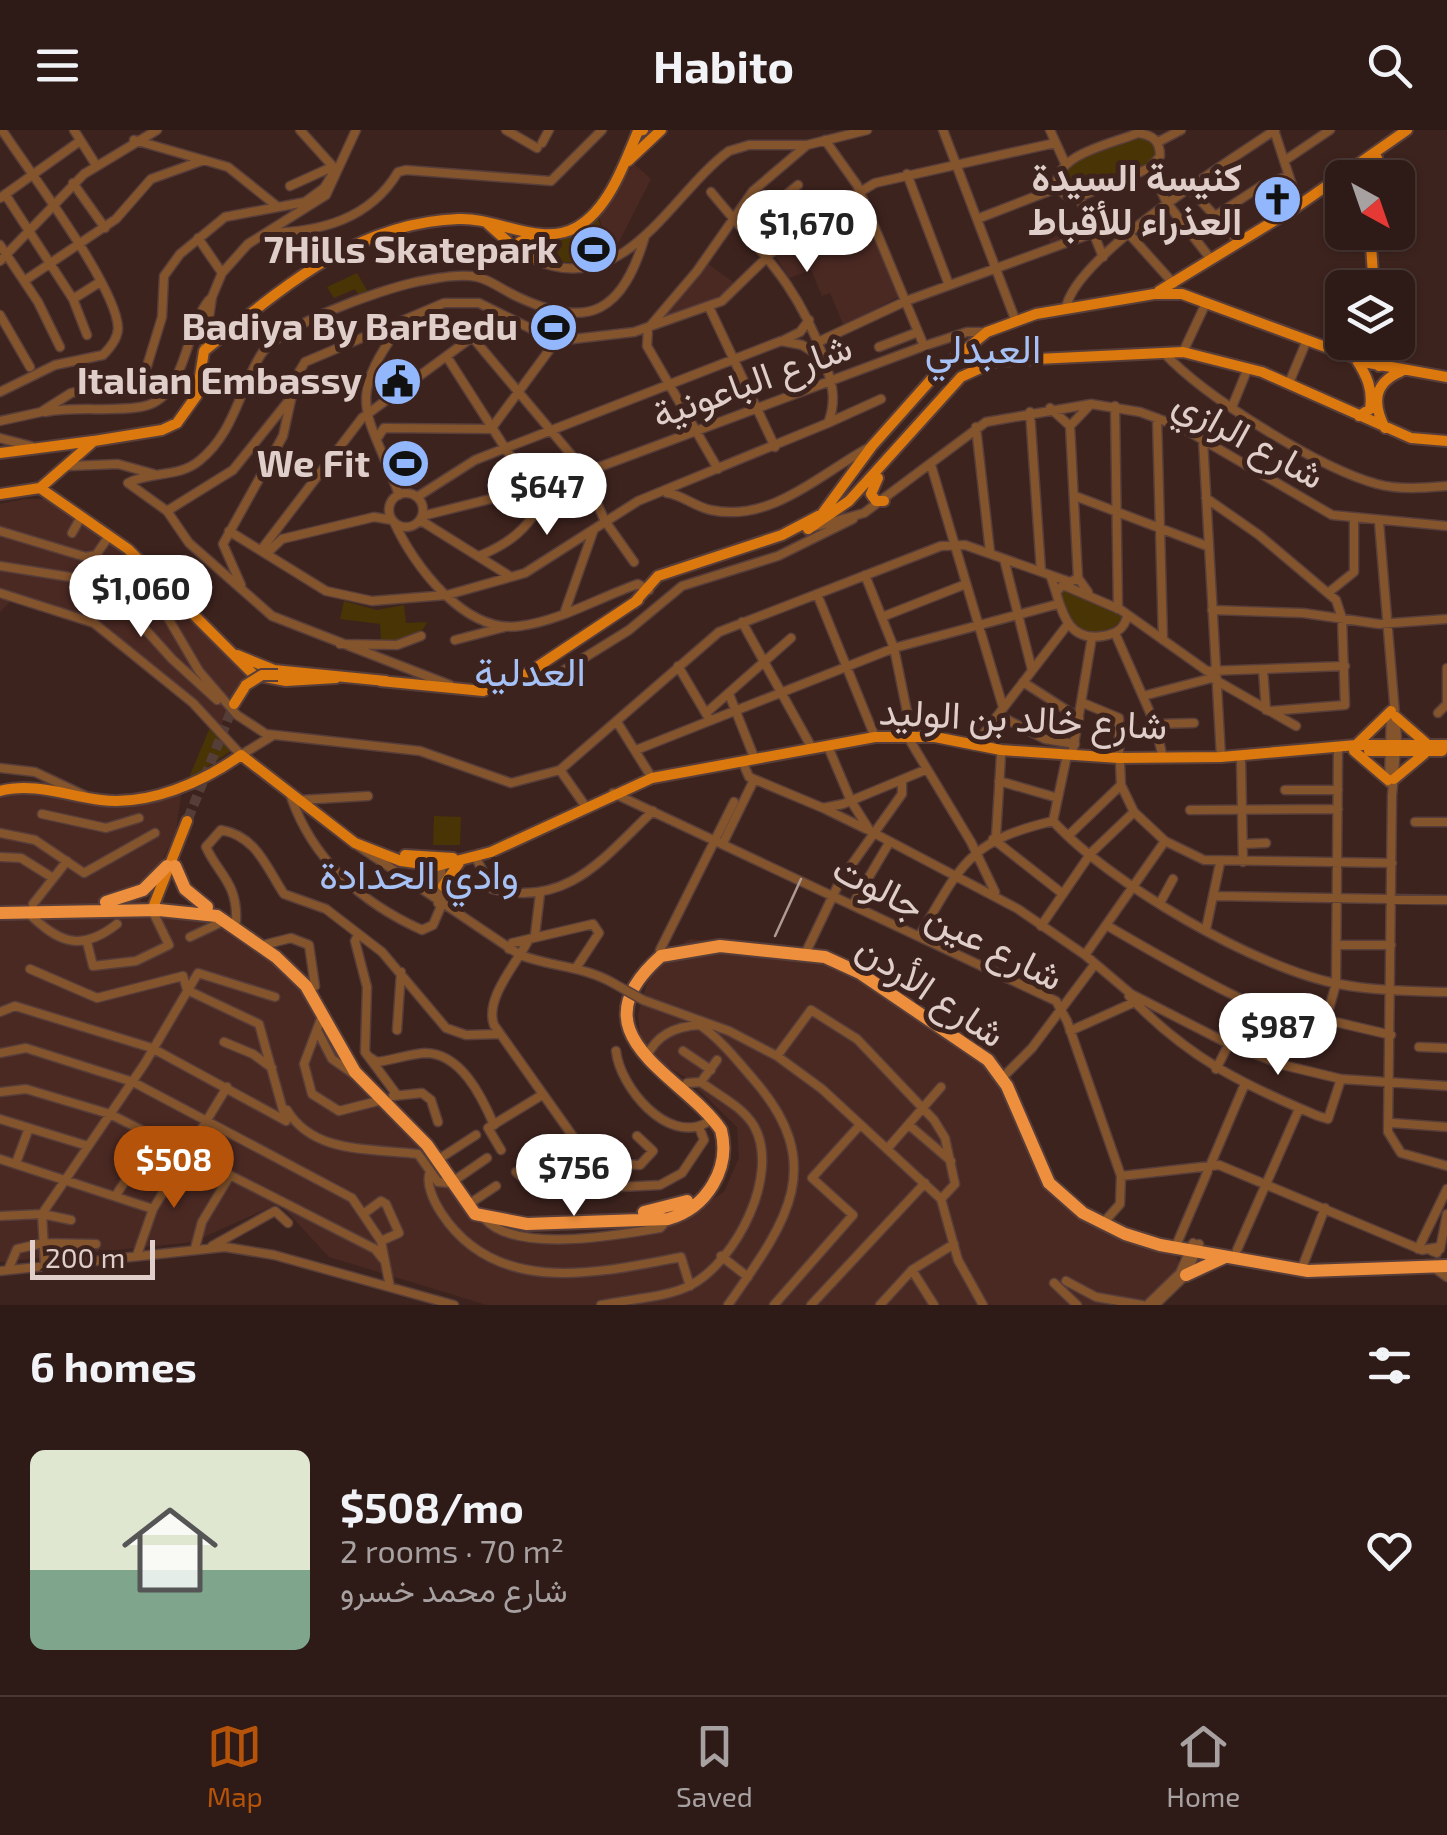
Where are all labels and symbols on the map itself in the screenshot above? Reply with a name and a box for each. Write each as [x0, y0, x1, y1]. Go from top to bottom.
place label: كنيسة السيدة العذراء للأقباط [1028, 153, 1242, 246]
north arrow [1325, 160, 1415, 250]
church icon: كنيسة السيدة العذراء للأقباط [1251, 174, 1303, 226]
pin: $1,670 [726, 190, 888, 275]
sports icon: 7Hills Skatepark [567, 224, 619, 276]
place label: 7Hills Skatepark [264, 225, 559, 271]
sports icon: Badiya By BarBedu [527, 301, 579, 353]
place label: Badiya By BarBedu [181, 302, 518, 348]
street label: شارع الباعونية [645, 322, 859, 441]
district label: العبدلي [925, 323, 1041, 382]
public building icon: Italian Embassy [371, 355, 423, 407]
place label: Italian Embassy [77, 356, 362, 402]
street label: شارع الرازي [1162, 377, 1333, 506]
sports icon: We Fit [379, 438, 431, 490]
place label: We Fit [257, 439, 370, 485]
pin: $647 [488, 453, 606, 538]
pin: $1,060 [60, 555, 222, 640]
district label: العدلية [474, 646, 586, 695]
street label: شارع خالد بن الوليد [878, 686, 1168, 753]
street label: شارع عين جالوت [824, 843, 1072, 1003]
district label: وادي الحدادة [319, 849, 519, 908]
street label: شارع الأردن [846, 923, 1015, 1060]
pin: $987 [1219, 993, 1337, 1078]
pin: $508 [115, 1126, 233, 1211]
pin: $756 [515, 1134, 633, 1219]
scale bar [30, 1235, 155, 1280]

